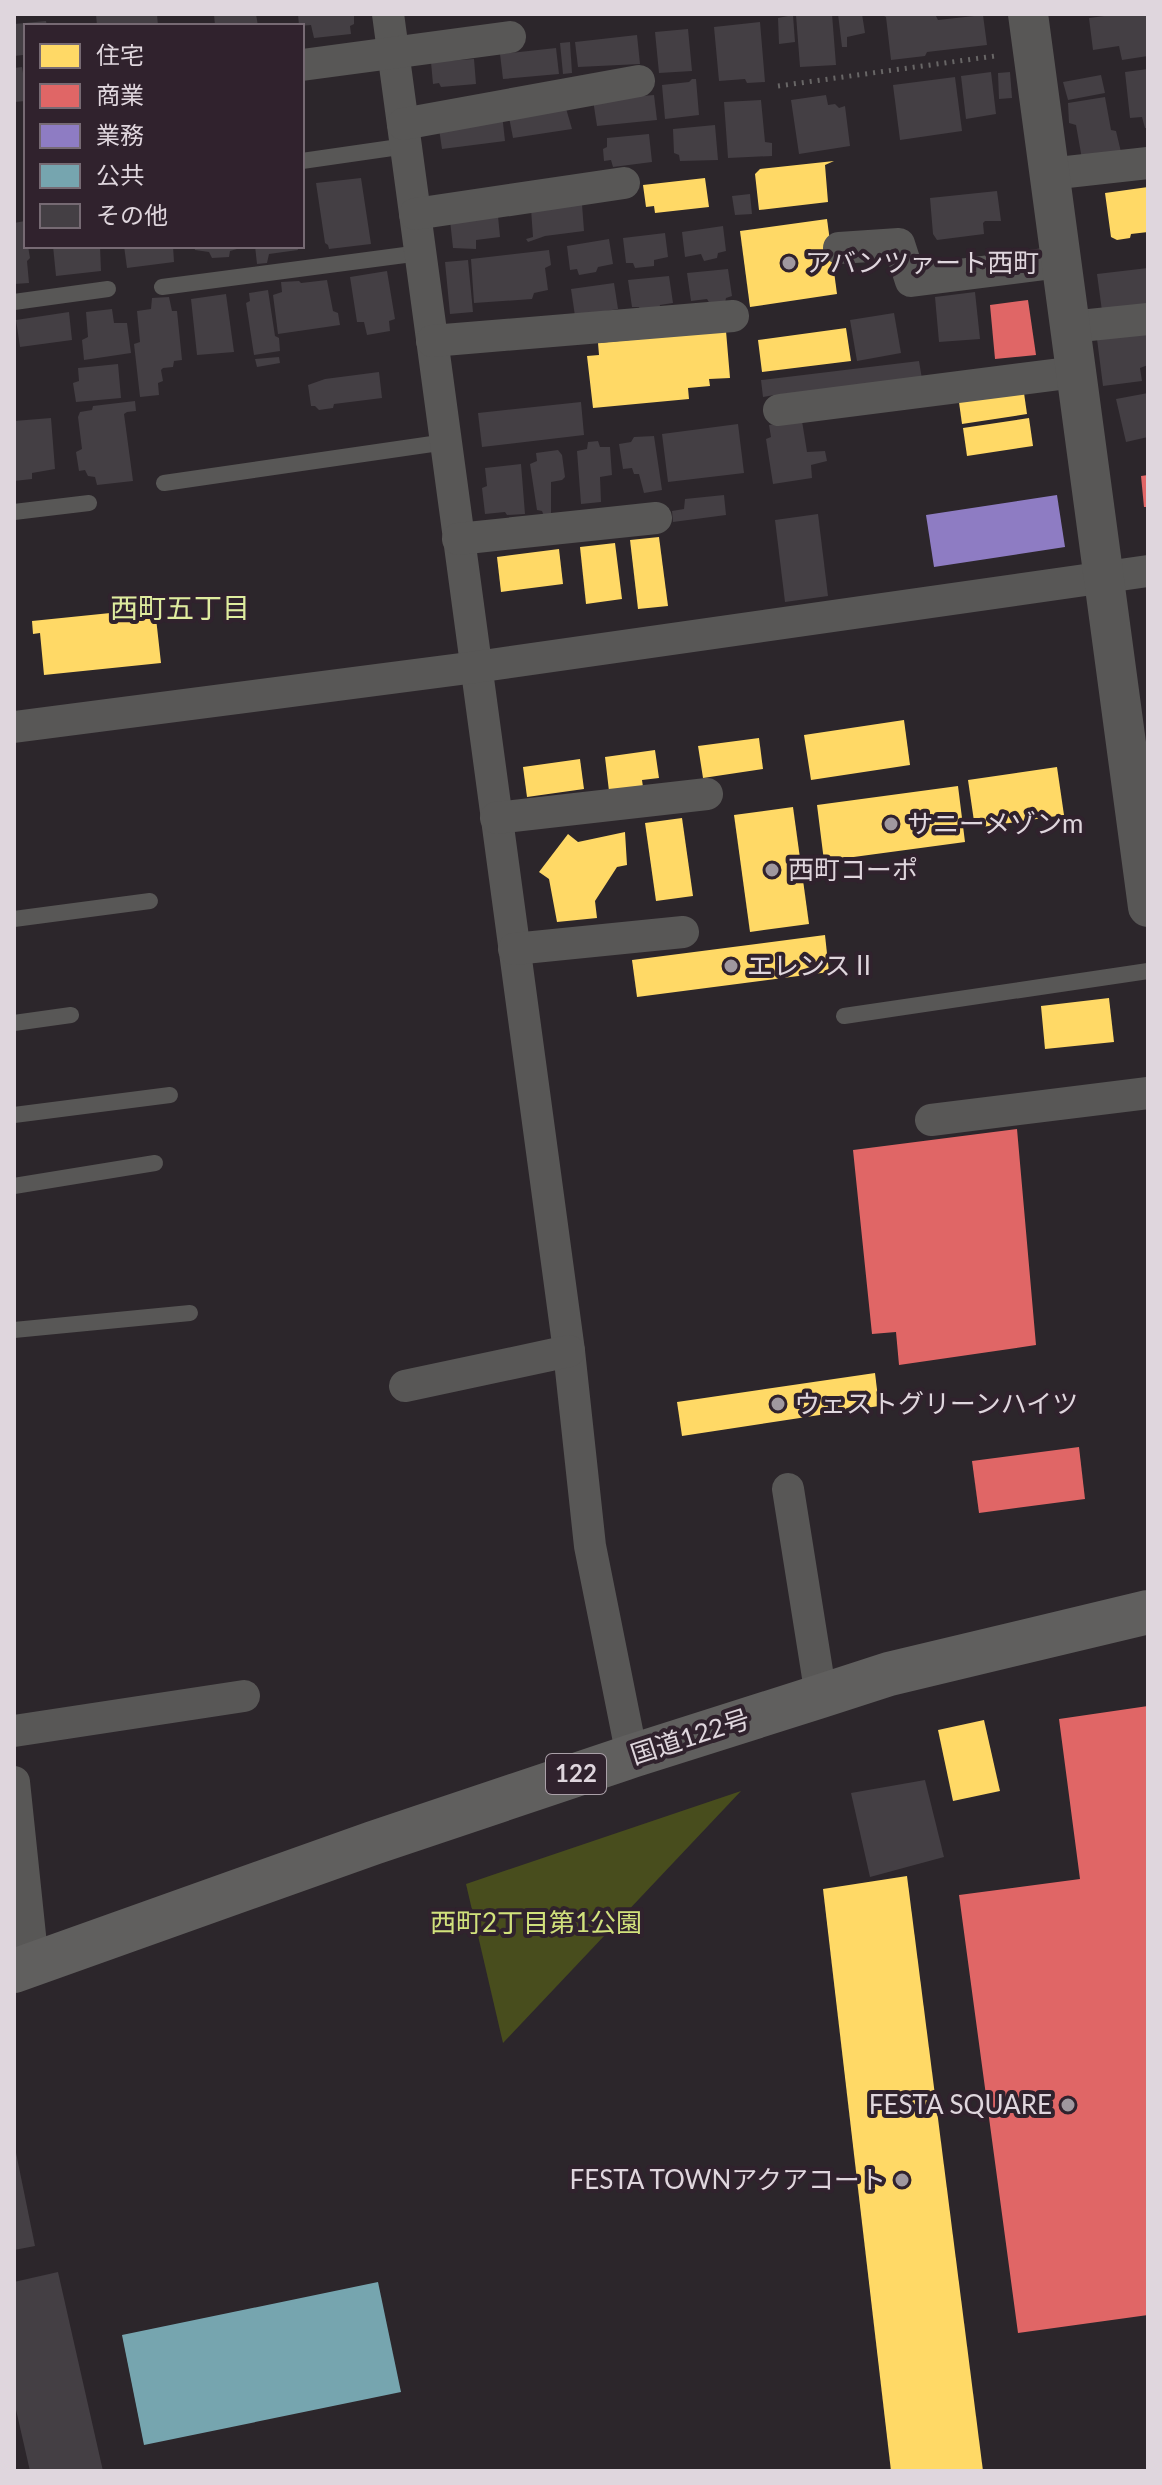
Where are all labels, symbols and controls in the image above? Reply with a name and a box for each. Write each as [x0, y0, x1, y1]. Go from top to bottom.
legend [24, 24, 304, 248]
text: 住宅 [96, 40, 144, 69]
text: 商業 [96, 80, 144, 109]
text: 業務 [96, 120, 144, 149]
text: 公共 [96, 160, 144, 189]
text: その他 [96, 200, 168, 229]
place label: アバンツァート西町 [805, 246, 1039, 278]
marker: アバンツァート西町 [780, 254, 798, 272]
district label: 西町五丁目 [110, 590, 250, 624]
place label: サニーメゾンm [907, 807, 1083, 839]
marker: サニーメゾンm [882, 815, 900, 833]
place label: 西町コーポ [788, 853, 918, 885]
marker: 西町コーポ [763, 861, 781, 879]
place label: エレンスⅡ [747, 949, 876, 981]
marker: エレンスⅡ [722, 957, 740, 975]
place label: ウェストグリーンハイツ [794, 1387, 1078, 1419]
marker: ウェストグリーンハイツ [769, 1395, 787, 1413]
street label: 国道122号 [626, 1702, 753, 1770]
road number: 122 [546, 1754, 606, 1794]
park label: 西町2丁目第1公園 [430, 1906, 642, 1938]
place label: FESTA SQUARE [869, 2088, 1052, 2120]
marker: FESTA SQUARE [1059, 2096, 1077, 2114]
place label: FESTA TOWNアクアコート [570, 2163, 886, 2195]
marker: FESTA TOWNアクアコート [893, 2171, 911, 2189]

